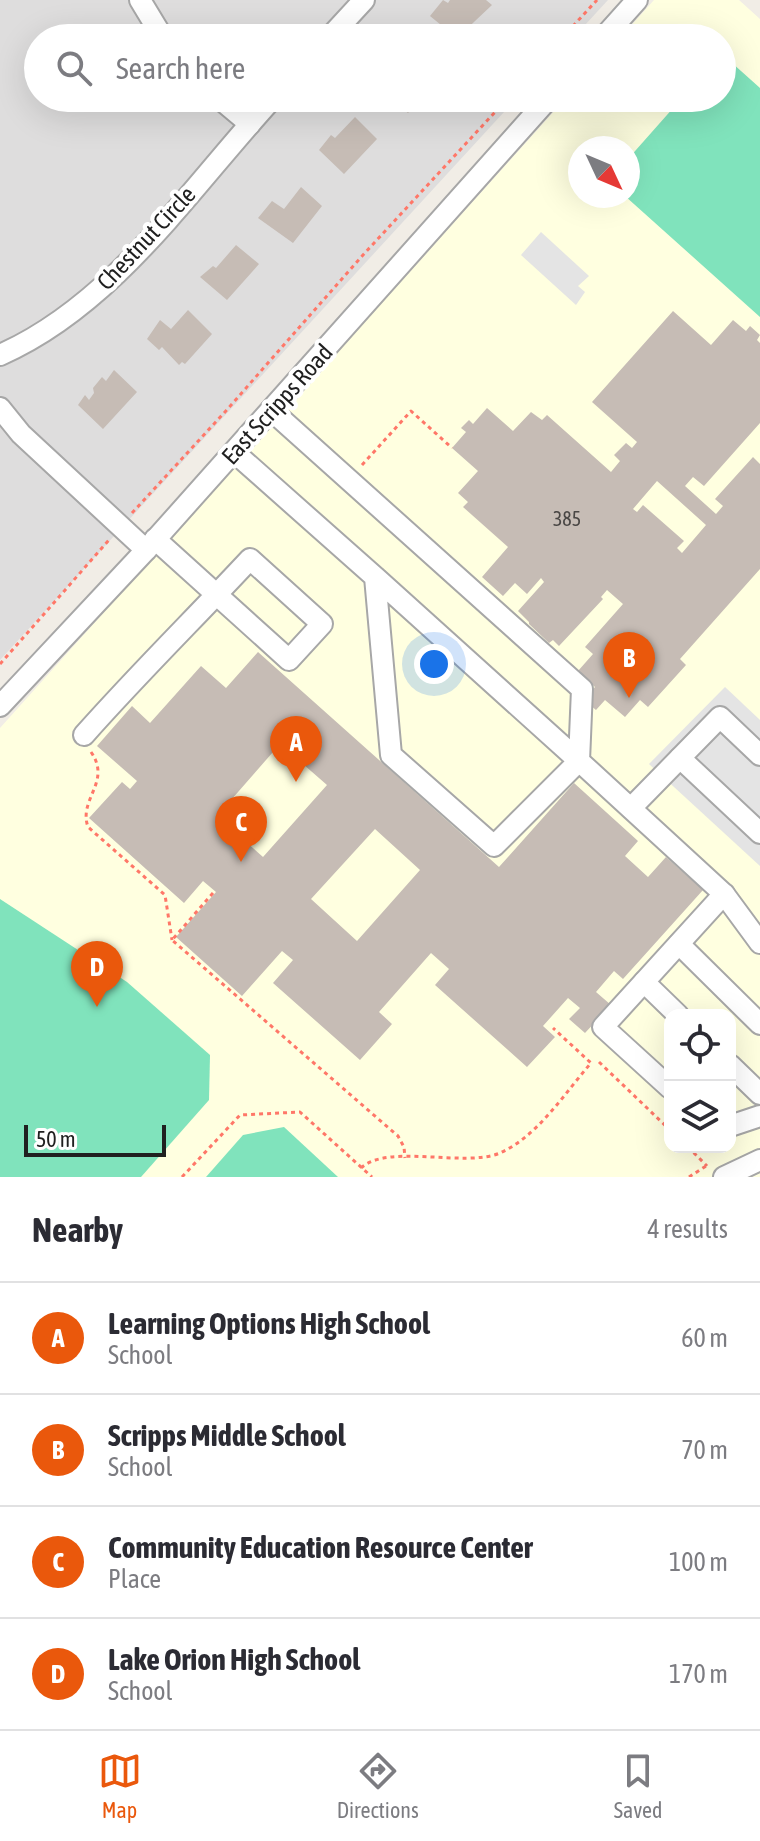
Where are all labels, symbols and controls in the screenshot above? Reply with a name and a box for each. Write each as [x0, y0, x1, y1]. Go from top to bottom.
search box [24, 24, 736, 112]
icon: search [52, 46, 96, 90]
text: Search here [116, 51, 245, 85]
north arrow [568, 136, 640, 208]
street label: Chestnut Circle [91, 181, 201, 295]
street label: East Scripps Road [216, 339, 338, 469]
house number: 385 [553, 507, 581, 530]
pin: B [603, 632, 655, 698]
your location [414, 644, 454, 684]
pin: A [270, 716, 322, 782]
pin: C [215, 796, 267, 862]
pin: D [71, 941, 123, 1007]
map controls [664, 1009, 736, 1153]
button: locate [664, 1009, 736, 1081]
button: layers [664, 1081, 736, 1153]
scale bar [24, 1121, 166, 1157]
text: 50 m [36, 1126, 76, 1152]
text: Nearby [32, 1210, 123, 1249]
text: 4 results [647, 1214, 728, 1244]
text: Learning Options High School [108, 1306, 430, 1340]
text: A [52, 1323, 64, 1353]
text: 60 m [681, 1323, 728, 1353]
text: School [108, 1340, 172, 1370]
text: Scripps Middle School [108, 1418, 346, 1452]
text: B [52, 1435, 64, 1465]
text: 70 m [681, 1435, 728, 1465]
text: School [108, 1452, 172, 1482]
text: Community Education Resource Center [108, 1530, 533, 1564]
text: C [52, 1547, 64, 1577]
text: 100 m [669, 1547, 728, 1577]
text: Place [108, 1564, 161, 1594]
text: Lake Orion High School [108, 1642, 360, 1676]
text: D [51, 1659, 65, 1689]
text: 170 m [669, 1659, 728, 1689]
text: School [108, 1676, 172, 1706]
tab: Map [98, 1749, 142, 1823]
tab: Directions [337, 1749, 419, 1823]
tab: Saved [614, 1749, 662, 1823]

